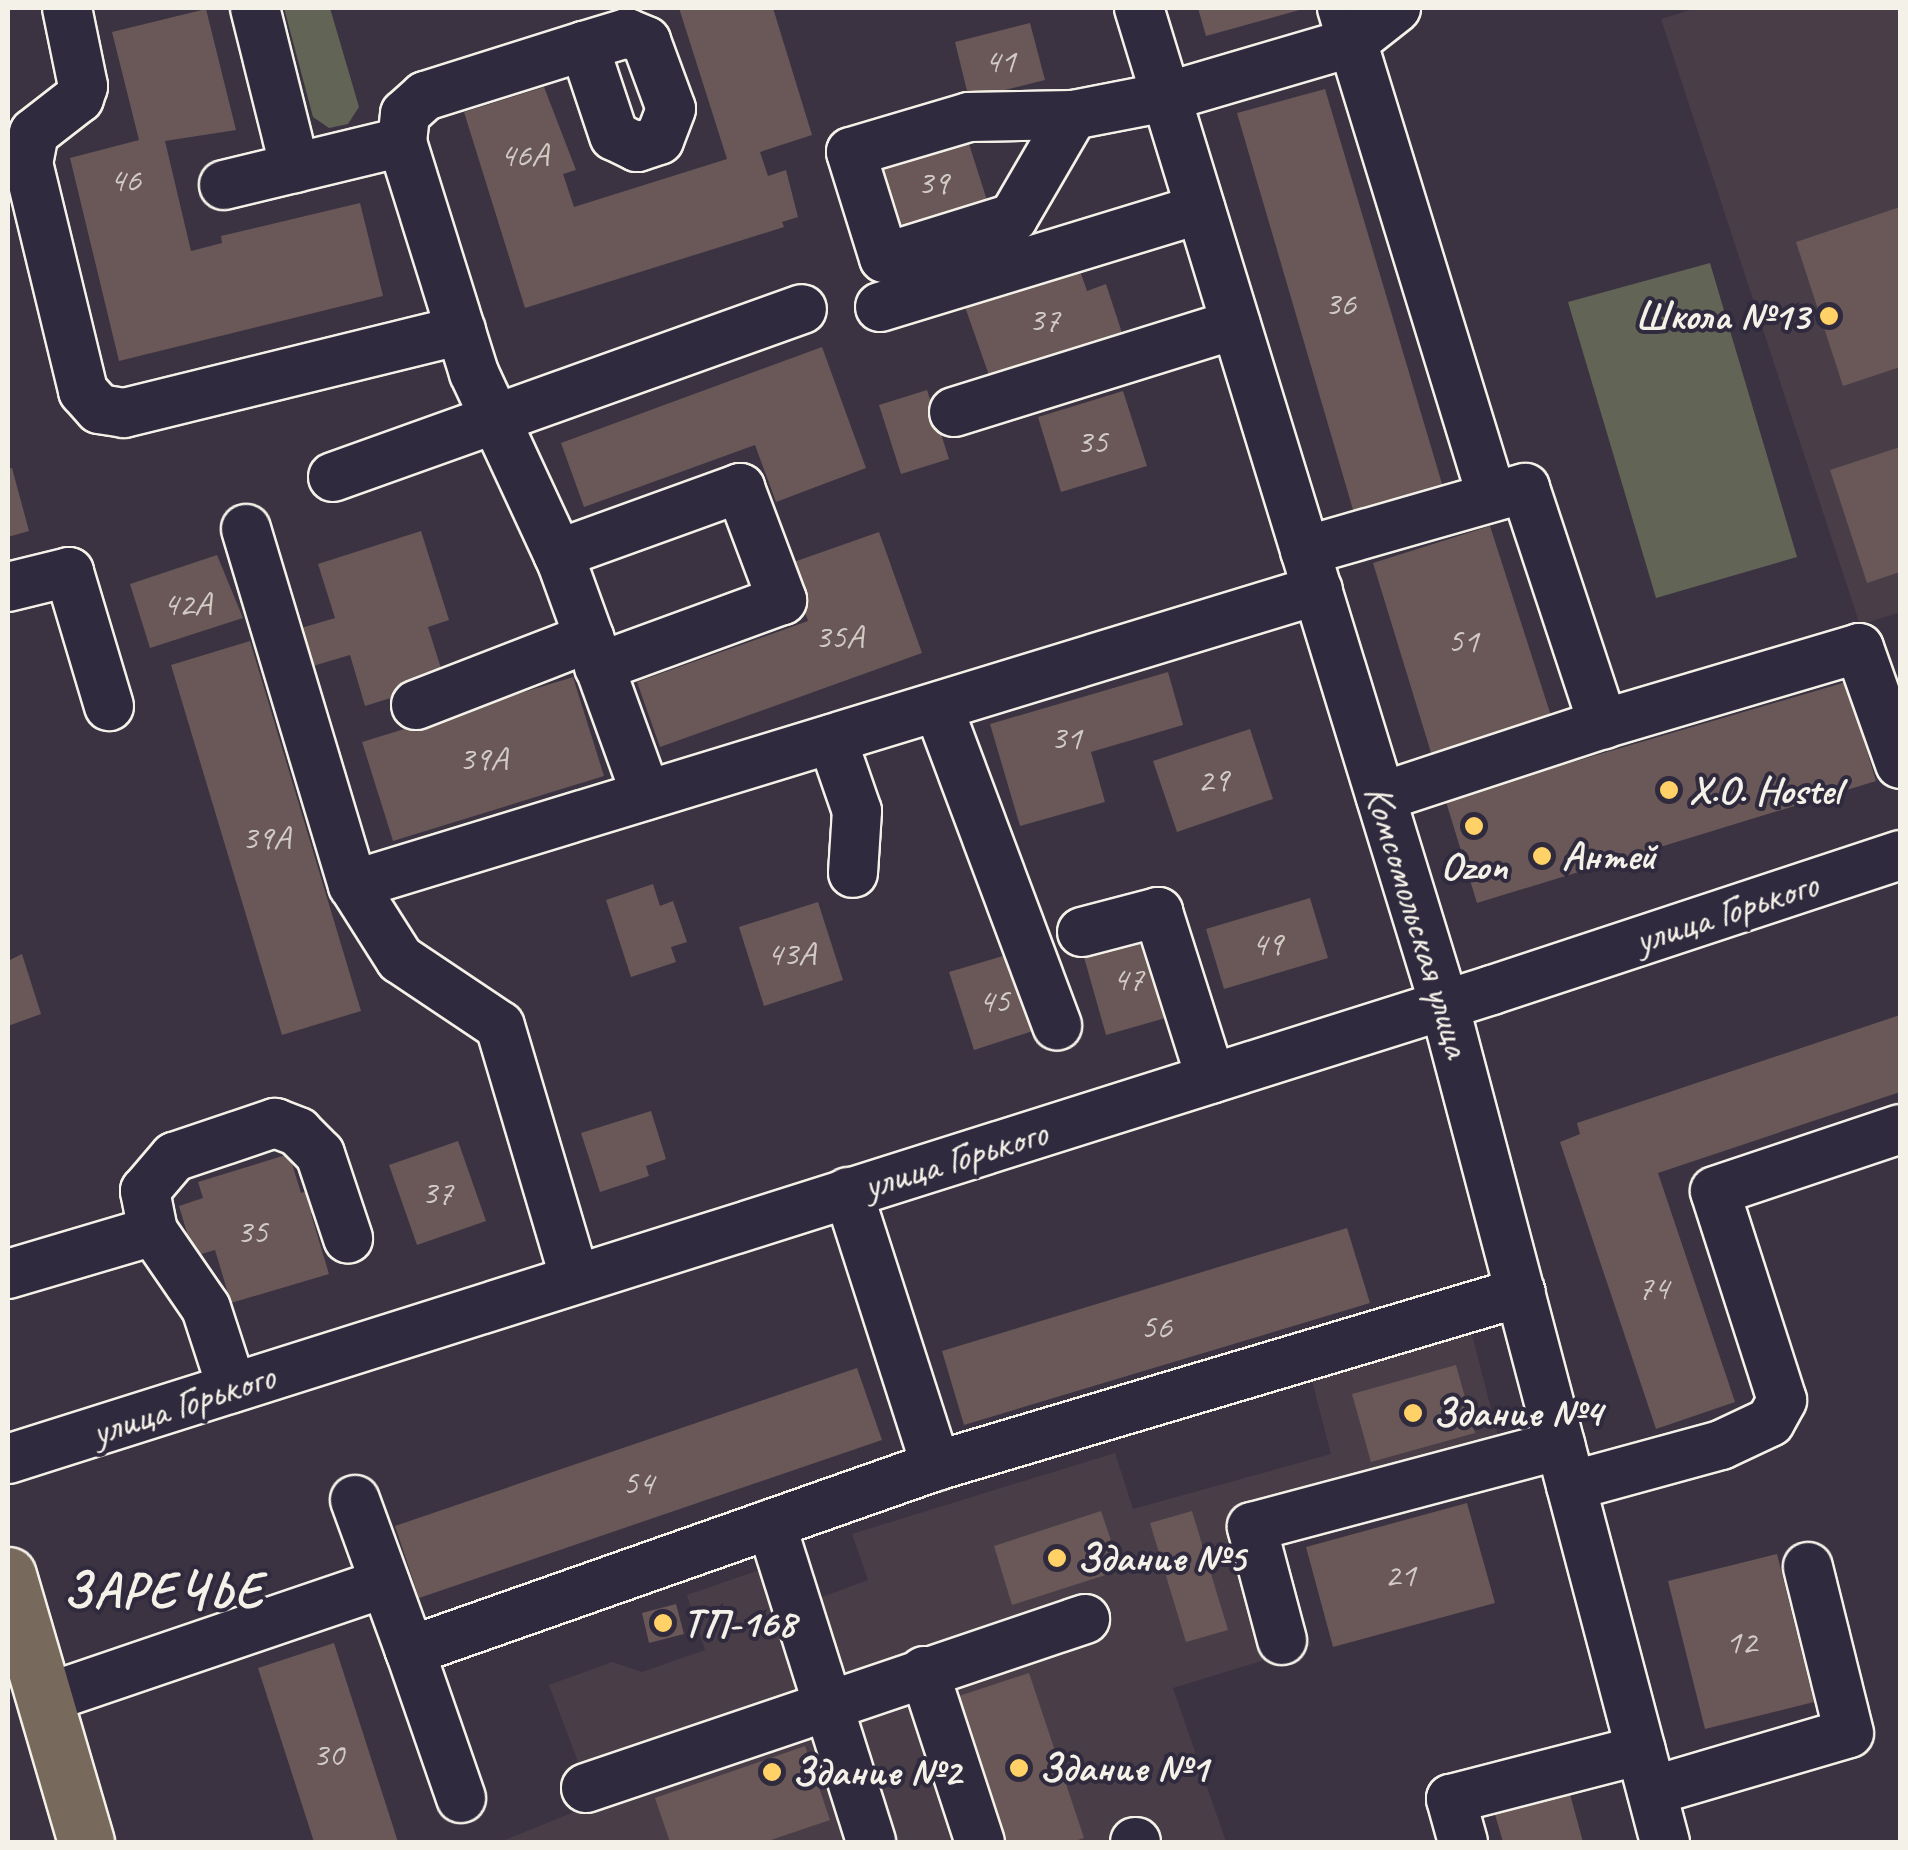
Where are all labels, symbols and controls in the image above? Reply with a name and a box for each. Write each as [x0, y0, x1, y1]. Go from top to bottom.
house number: 41 [984, 40, 1016, 82]
house number: 46А [499, 134, 549, 176]
house number: 46 [109, 159, 141, 201]
house number: 39 [917, 162, 949, 204]
house number: 36 [1324, 283, 1356, 325]
place label: Школа №13 [1635, 292, 1809, 340]
house number: 37 [1028, 299, 1060, 341]
marker: Школа №13 [1818, 305, 1840, 327]
house number: 35 [1076, 421, 1108, 463]
house number: 42А [162, 583, 212, 625]
house number: 35А [814, 616, 864, 658]
house number: 51 [1447, 620, 1479, 662]
house number: 31 [1050, 717, 1082, 759]
house number: 39А [458, 738, 508, 780]
house number: 29 [1197, 759, 1229, 801]
place label: X.O. Hostel [1689, 766, 1841, 814]
street label: Комсомольская улица [1353, 777, 1483, 1065]
marker: X.O. Hostel [1658, 779, 1680, 801]
marker: Ozon [1463, 815, 1485, 837]
house number: 39А [241, 817, 291, 859]
place label: Антей [1562, 832, 1656, 880]
place label: Ozon [1441, 842, 1507, 890]
marker: Антей [1531, 845, 1553, 867]
street label: улица Горького [1629, 860, 1823, 964]
house number: 49 [1251, 923, 1283, 965]
house number: 43А [766, 933, 816, 975]
house number: 47 [1112, 958, 1144, 1000]
house number: 45 [978, 980, 1010, 1022]
street label: улица Горького [858, 1109, 1052, 1209]
house number: 37 [421, 1172, 453, 1214]
house number: 35 [236, 1211, 268, 1253]
house number: 74 [1637, 1267, 1669, 1309]
house number: 56 [1140, 1306, 1172, 1348]
street label: улица Горького [86, 1352, 280, 1456]
place label: Здание №4 [1433, 1389, 1602, 1437]
marker: Здание №4 [1402, 1402, 1424, 1424]
house number: 54 [622, 1462, 654, 1504]
place label: Здание №5 [1077, 1534, 1245, 1582]
marker: Здание №5 [1046, 1547, 1068, 1569]
house number: 21 [1384, 1554, 1416, 1596]
district label: ЗАРЕЧЬЕ [57, 1561, 271, 1621]
place label: ТП-168 [683, 1599, 796, 1647]
marker: ТП-168 [652, 1612, 674, 1634]
house number: 12 [1725, 1621, 1757, 1663]
house number: 30 [312, 1734, 344, 1776]
place label: Здание №1 [1039, 1744, 1208, 1792]
place label: Здание №2 [792, 1748, 961, 1796]
marker: Здание №1 [1008, 1757, 1030, 1779]
marker: Здание №2 [761, 1761, 783, 1783]

